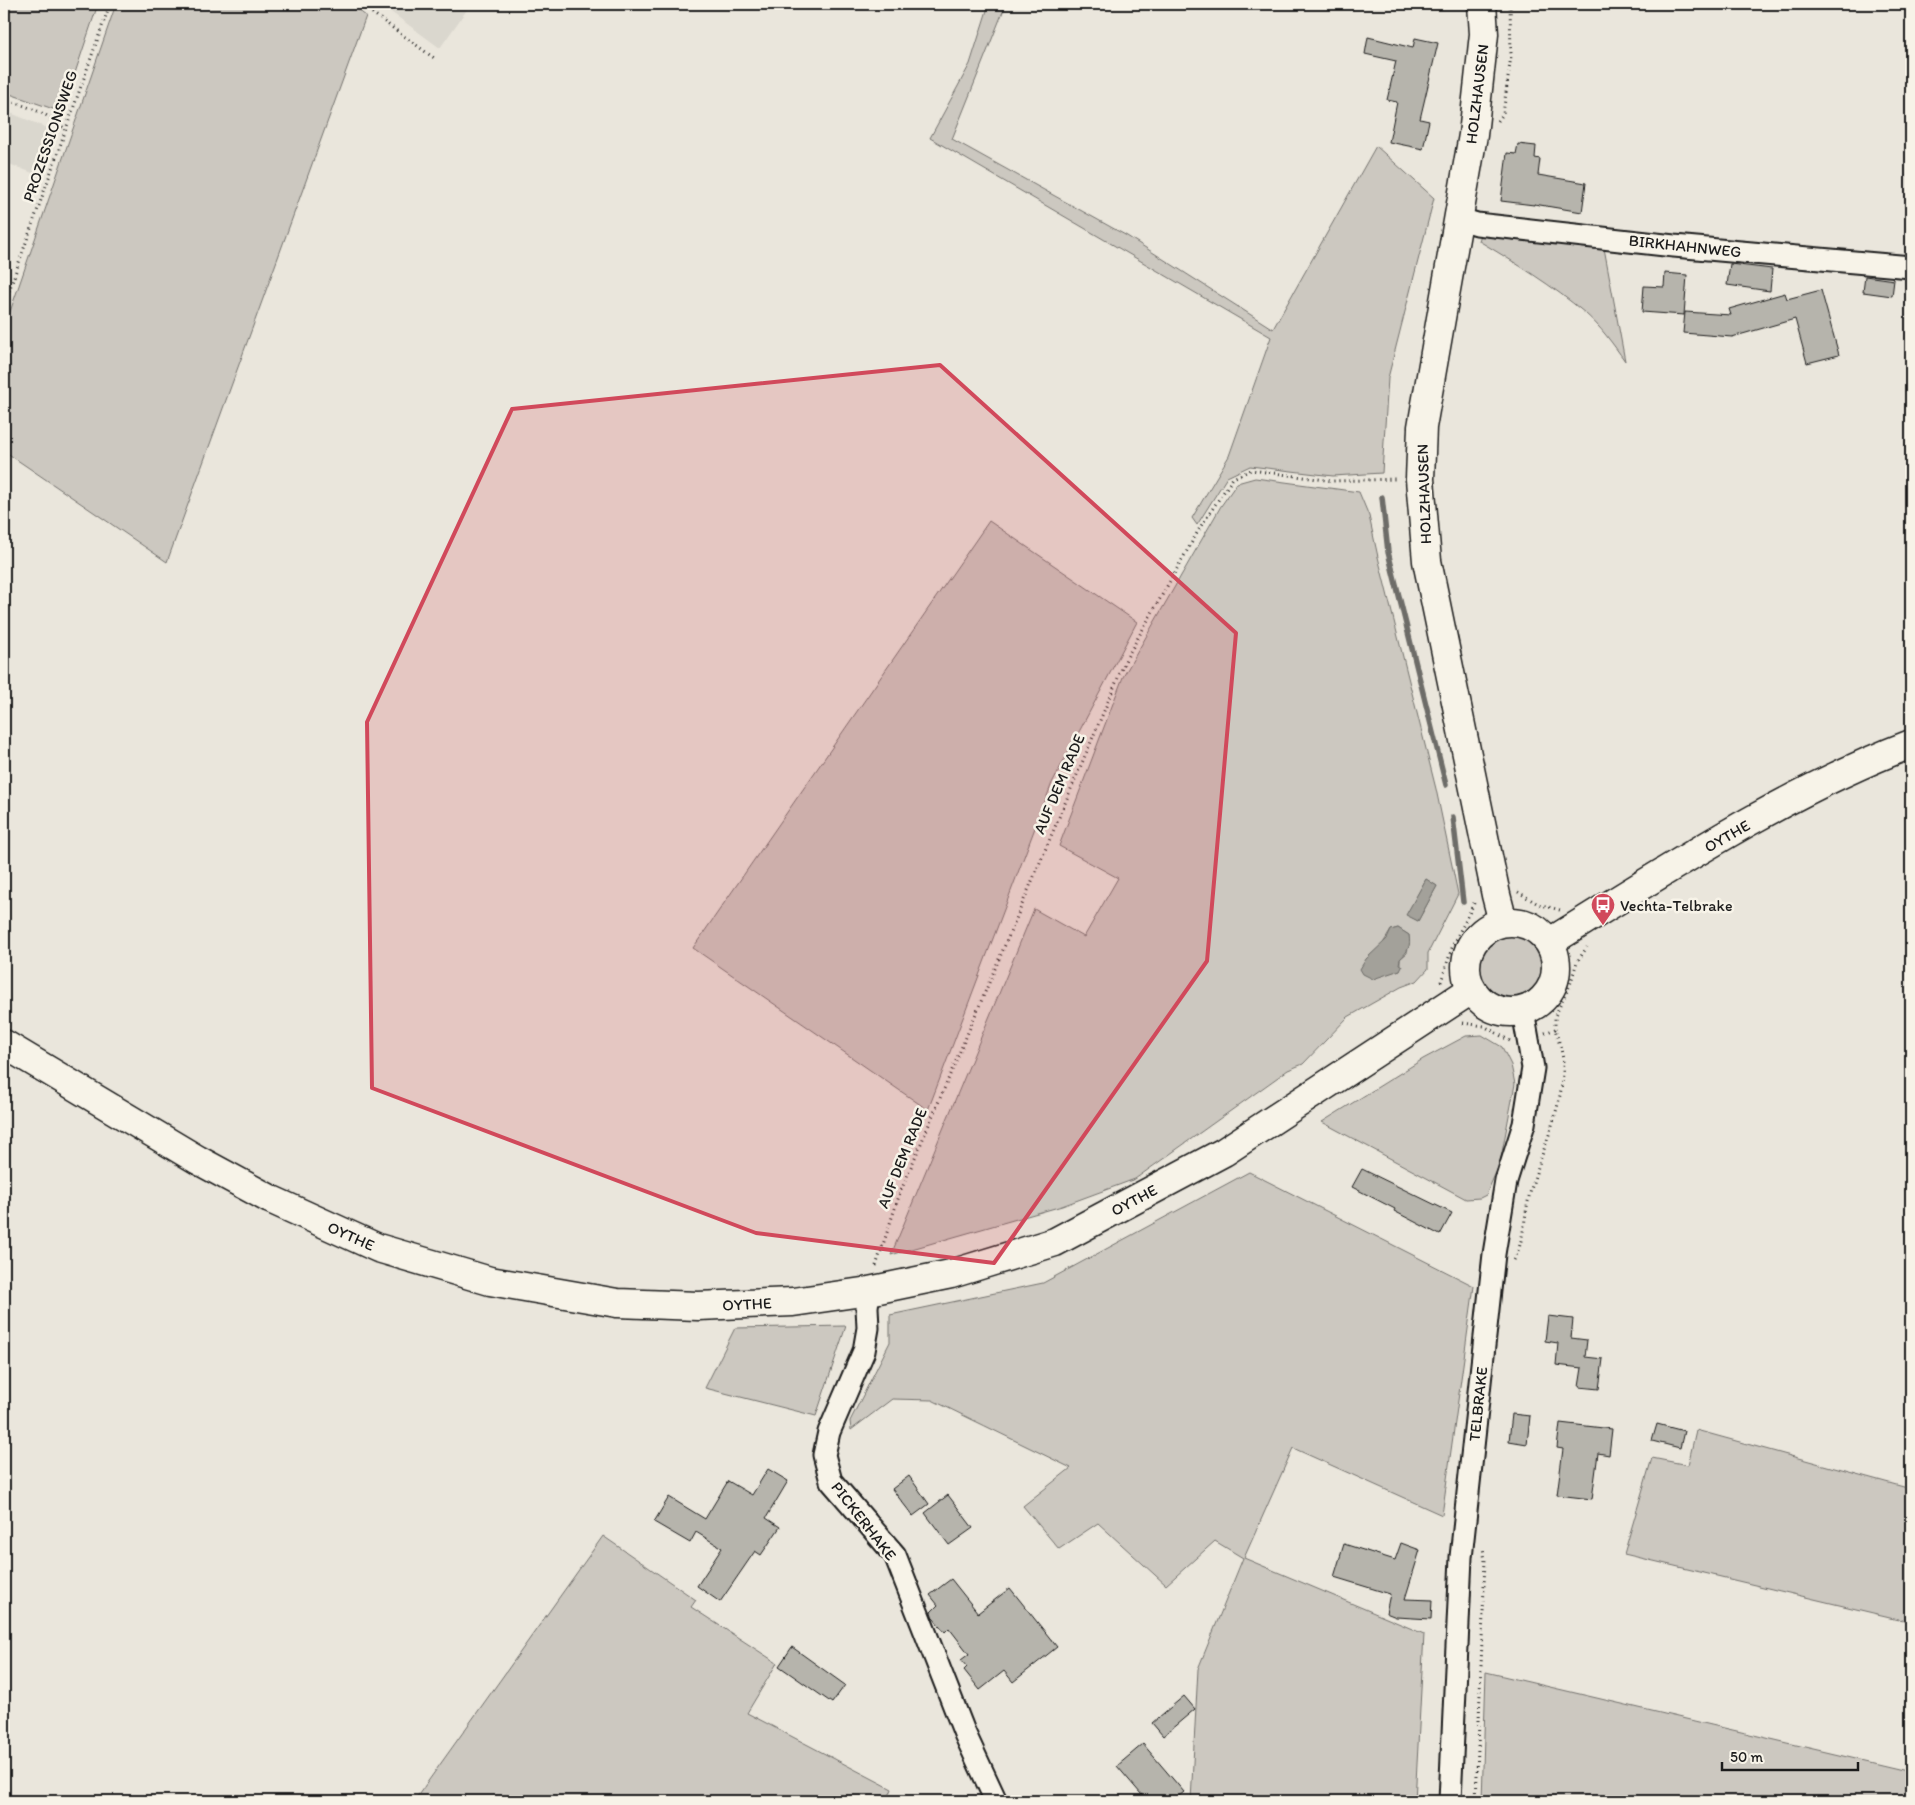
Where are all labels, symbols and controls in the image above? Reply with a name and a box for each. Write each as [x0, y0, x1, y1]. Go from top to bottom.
street label: HOLZHAUSEN [1461, 43, 1493, 145]
street label: PROZESSIONSWEG [19, 68, 81, 204]
street label: BIRKHAHNWEG [1628, 231, 1742, 261]
street label: HOLZHAUSEN [1413, 443, 1435, 545]
street label: AUF DEM RADE [1029, 731, 1089, 837]
street label: OYTHE [1701, 815, 1753, 857]
bus stop icon: Vechta-Telbrake [1590, 892, 1616, 926]
place label: Vechta-Telbrake [1620, 896, 1732, 915]
street label: AUF DEM RADE [873, 1105, 931, 1211]
street label: OYTHE [1108, 1180, 1160, 1220]
street label: OYTHE [325, 1217, 377, 1255]
street label: OYTHE [722, 1293, 772, 1315]
street label: TELBRAKE [1465, 1366, 1491, 1442]
street label: PICKERHAKE [827, 1478, 901, 1564]
scale bar [1722, 1740, 1859, 1772]
text: 50 m [1730, 1748, 1763, 1766]

